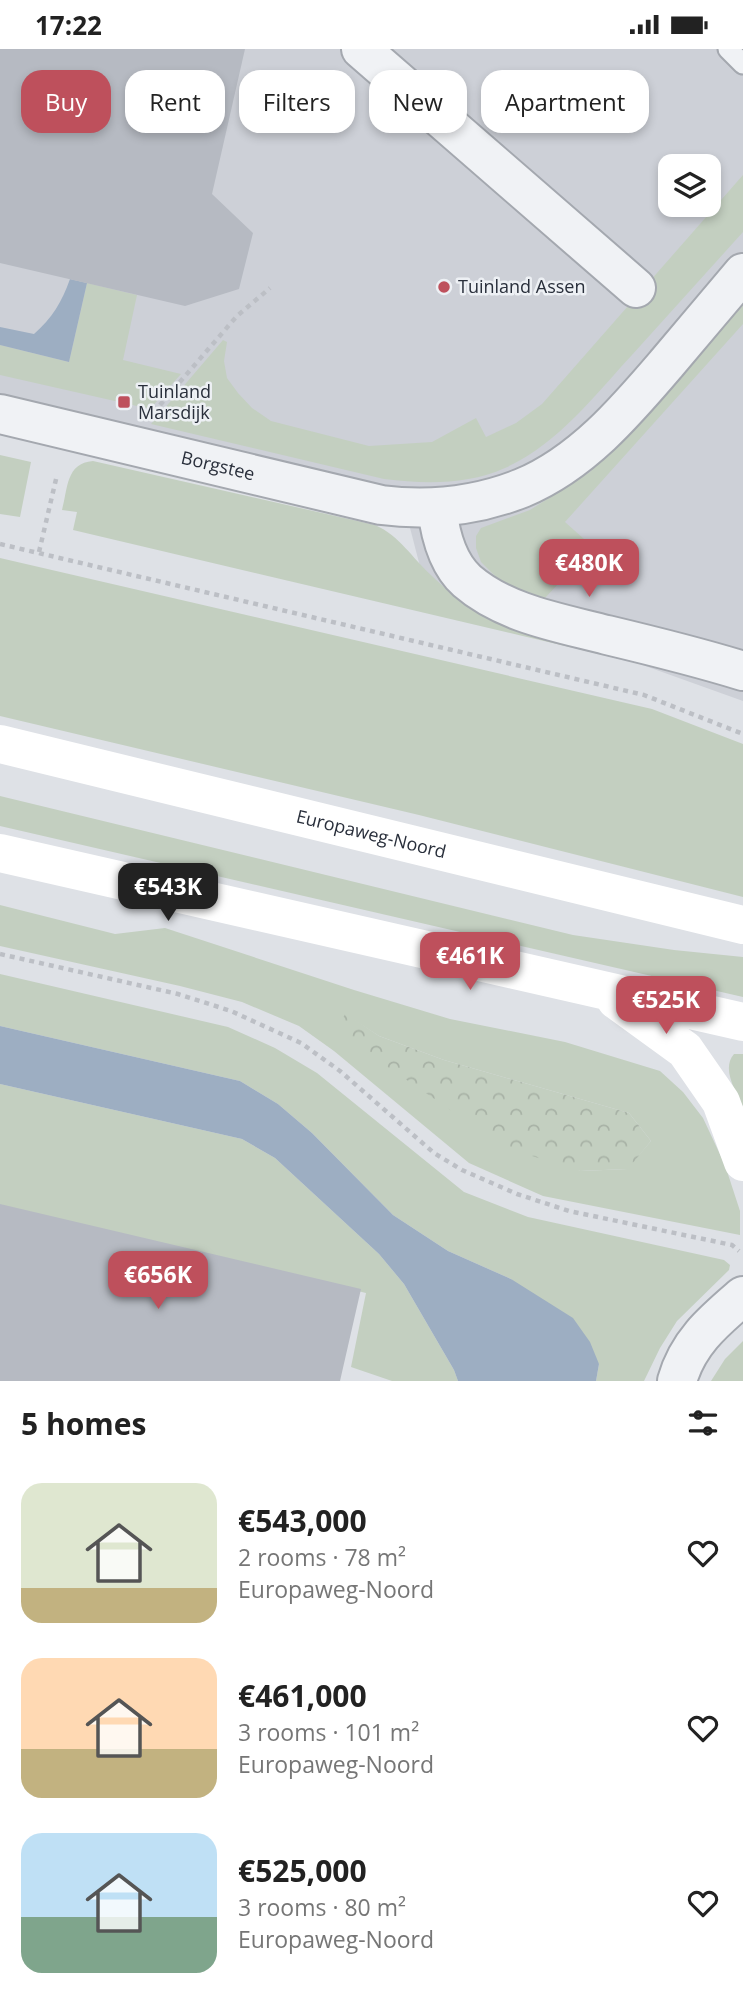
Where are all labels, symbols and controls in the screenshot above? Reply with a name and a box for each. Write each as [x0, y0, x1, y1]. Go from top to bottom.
text: 17:22 [35, 7, 102, 43]
chip: Buy [21, 70, 111, 133]
chip: Rent [125, 70, 225, 133]
chip: Filters [239, 70, 355, 133]
chip: New [369, 70, 467, 133]
chip: Apartment [481, 70, 649, 133]
map controls [658, 154, 721, 217]
button: layers [658, 154, 721, 217]
place label: Tuinland Assen [458, 274, 586, 298]
marker: Tuinland Assen [436, 279, 452, 295]
place label: Tuinland Marsdijk [138, 379, 211, 424]
marker: Tuinland Marsdijk [116, 394, 132, 410]
street label: Borgstee [179, 445, 257, 485]
pin: €480K [540, 539, 638, 599]
text: €480K [555, 546, 623, 578]
street label: Europaweg-Noord [294, 804, 449, 863]
pin: €543K [119, 863, 217, 923]
text: €543K [134, 870, 202, 902]
pin: €461K [421, 933, 519, 992]
text: €461K [436, 939, 504, 971]
pin: €525K [617, 977, 715, 1036]
text: €525K [632, 983, 700, 1015]
pin: €656K [109, 1251, 207, 1311]
text: €656K [124, 1258, 192, 1290]
text: 5 homes [21, 1403, 146, 1444]
icon: filters [684, 1404, 722, 1442]
text: €543,000 [238, 1500, 367, 1541]
icon: home [77, 1511, 161, 1595]
icon: heart [684, 1534, 722, 1572]
text: 2 rooms · 78 m² [238, 1541, 406, 1573]
text: Europaweg-Noord [238, 1573, 434, 1605]
text: €461,000 [238, 1675, 367, 1716]
icon: home [77, 1686, 161, 1770]
icon: heart [684, 1709, 722, 1747]
text: 3 rooms · 101 m² [238, 1716, 419, 1748]
text: Europaweg-Noord [238, 1748, 434, 1780]
text: €525,000 [238, 1850, 367, 1891]
icon: home [77, 1861, 161, 1945]
icon: heart [684, 1884, 722, 1922]
text: 3 rooms · 80 m² [238, 1891, 406, 1923]
text: Europaweg-Noord [238, 1923, 434, 1955]

